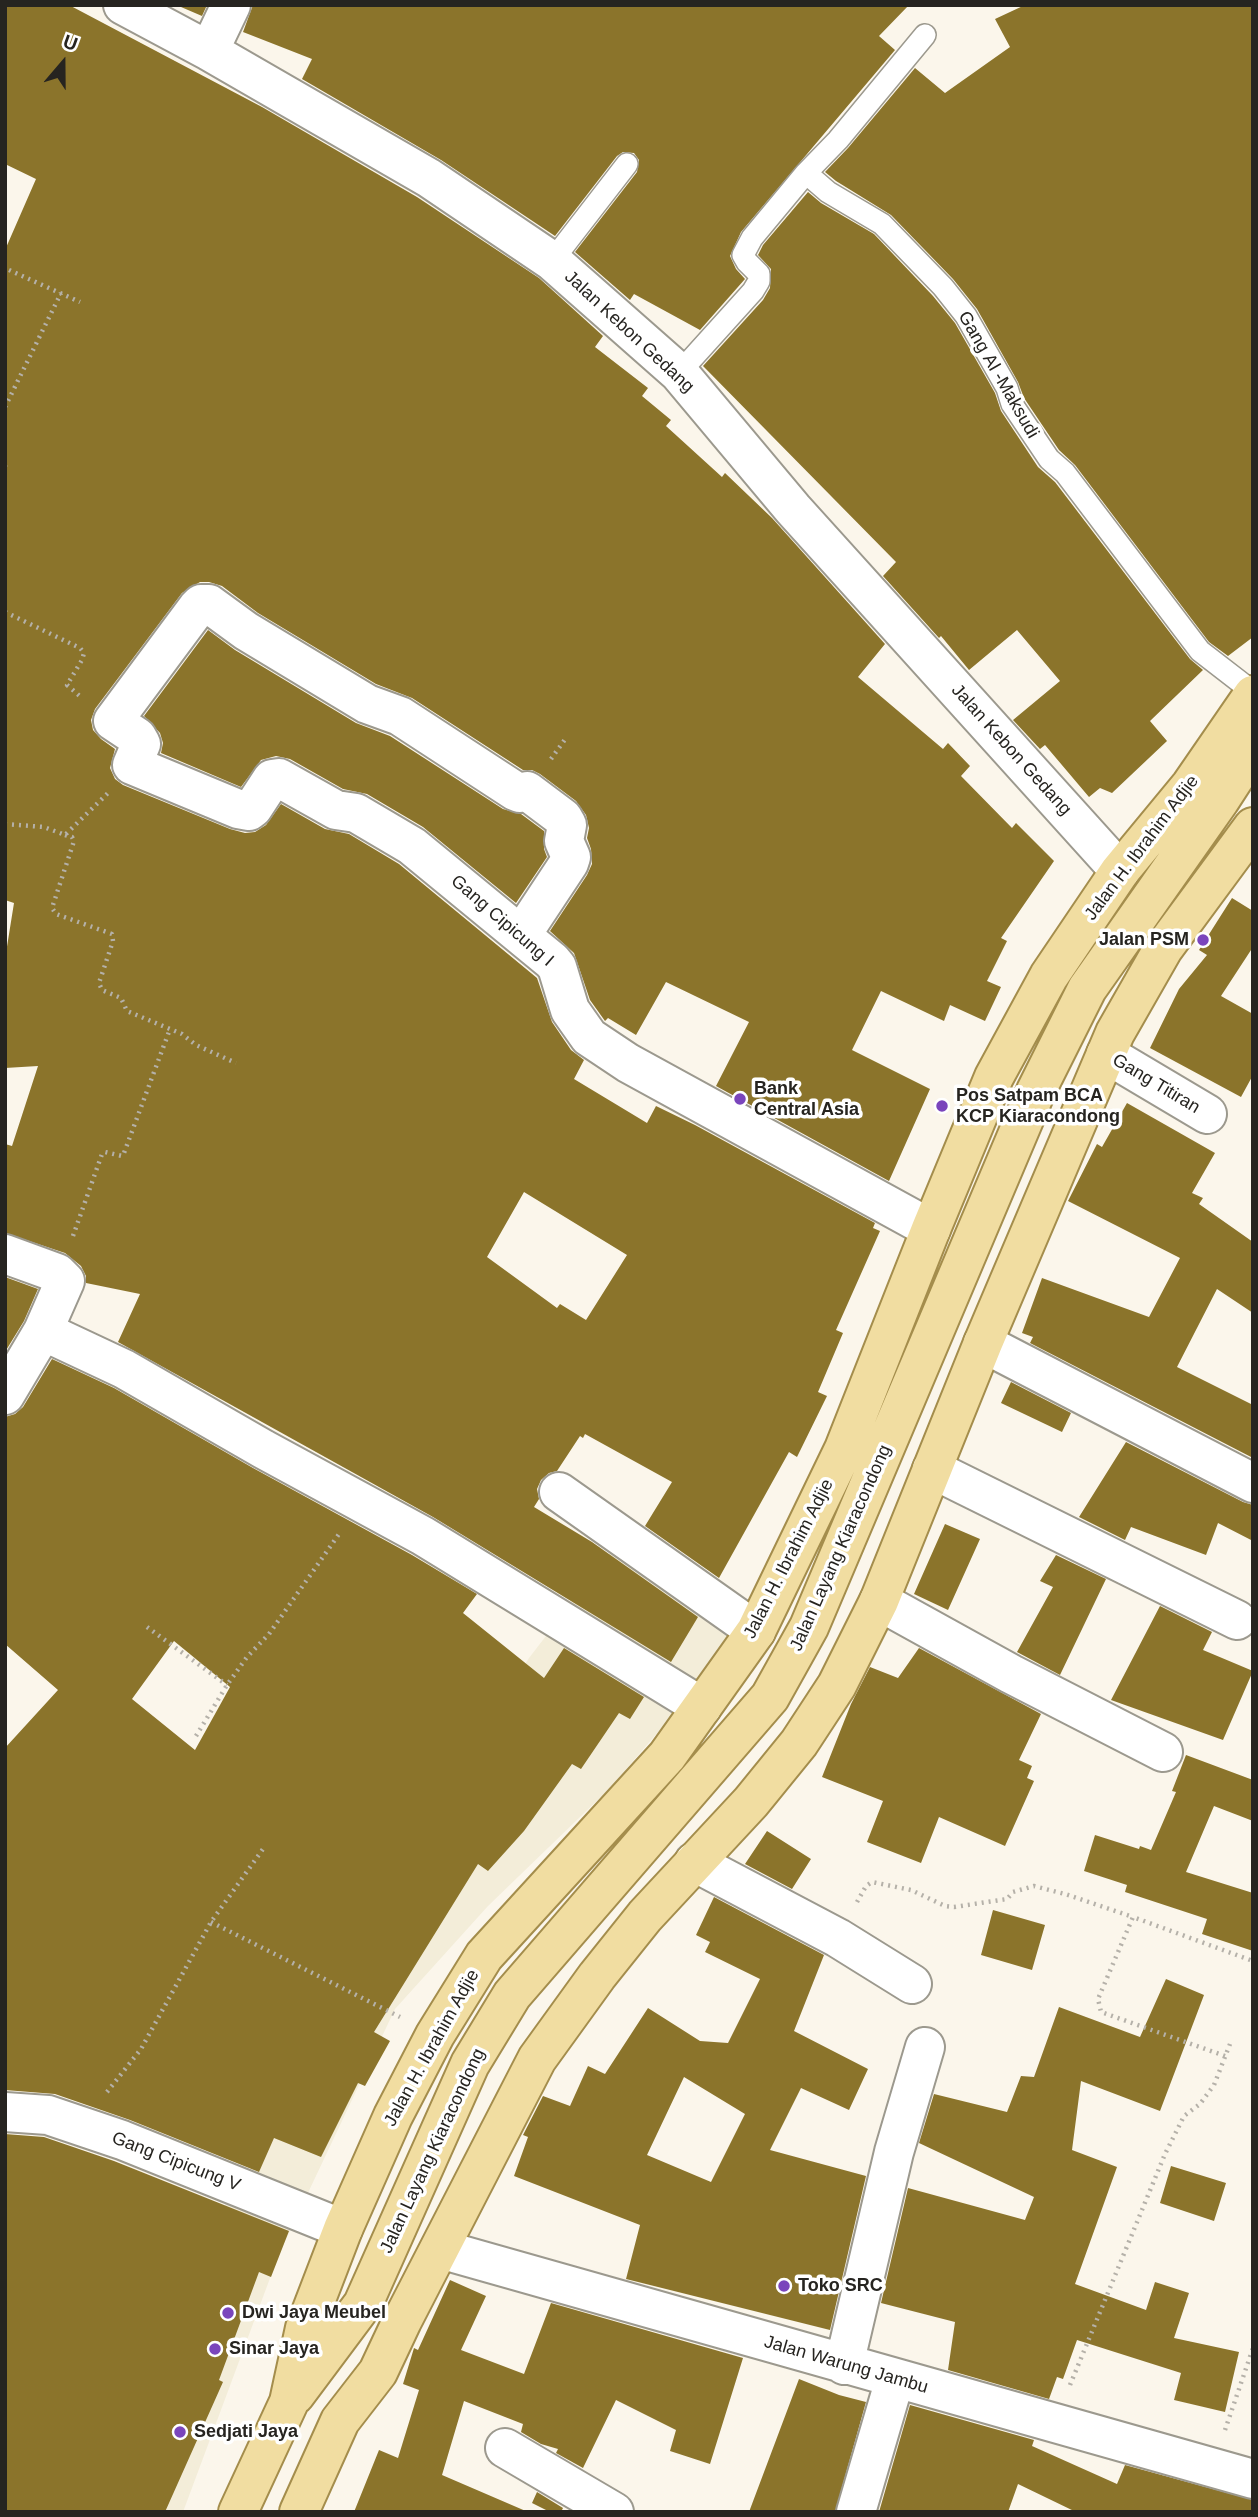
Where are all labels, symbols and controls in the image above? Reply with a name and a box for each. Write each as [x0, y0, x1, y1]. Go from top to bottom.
north arrow [28, 28, 98, 98]
text: U [60, 31, 80, 55]
street label: Jalan Kebon Gedang [560, 266, 698, 398]
street label: Gang Al -Maksudi [953, 308, 1043, 442]
street label: Jalan Kebon Gedang [946, 680, 1076, 820]
street label: Jalan H. Ibrahim Adjie [1080, 771, 1204, 925]
street label: Gang Cipicung I [446, 871, 558, 971]
place label: Jalan PSM [1099, 929, 1189, 951]
marker: Jalan PSM [1195, 932, 1211, 948]
street label: Gang Titiran [1108, 1049, 1204, 1119]
place label: Bank Central Asia [754, 1078, 859, 1120]
place label: Pos Satpam BCA KCP Kiaracondong [956, 1085, 1120, 1128]
marker: Bank Central Asia [732, 1091, 748, 1107]
marker: Pos Satpam BCA KCP Kiaracondong [934, 1098, 950, 1114]
street label: Jalan Layang Kiaracondong [786, 1442, 896, 1654]
street label: Jalan H. Ibrahim Adjie [739, 1476, 839, 1642]
street label: Jalan H. Ibrahim Adjie [380, 1966, 484, 2130]
street label: Jalan Layang Kiaracondong [376, 2045, 490, 2257]
street label: Gang Cipicung V [109, 2128, 243, 2196]
place label: Toko SRC [798, 2275, 883, 2297]
marker: Toko SRC [776, 2278, 792, 2294]
place label: Dwi Jaya Meubel [242, 2302, 386, 2324]
marker: Dwi Jaya Meubel [220, 2305, 236, 2321]
street label: Jalan Warung Jambu [762, 2331, 930, 2399]
place label: Sinar Jaya [229, 2338, 319, 2360]
marker: Sinar Jaya [207, 2341, 223, 2357]
place label: Sedjati Jaya [194, 2421, 298, 2443]
marker: Sedjati Jaya [172, 2424, 188, 2440]

